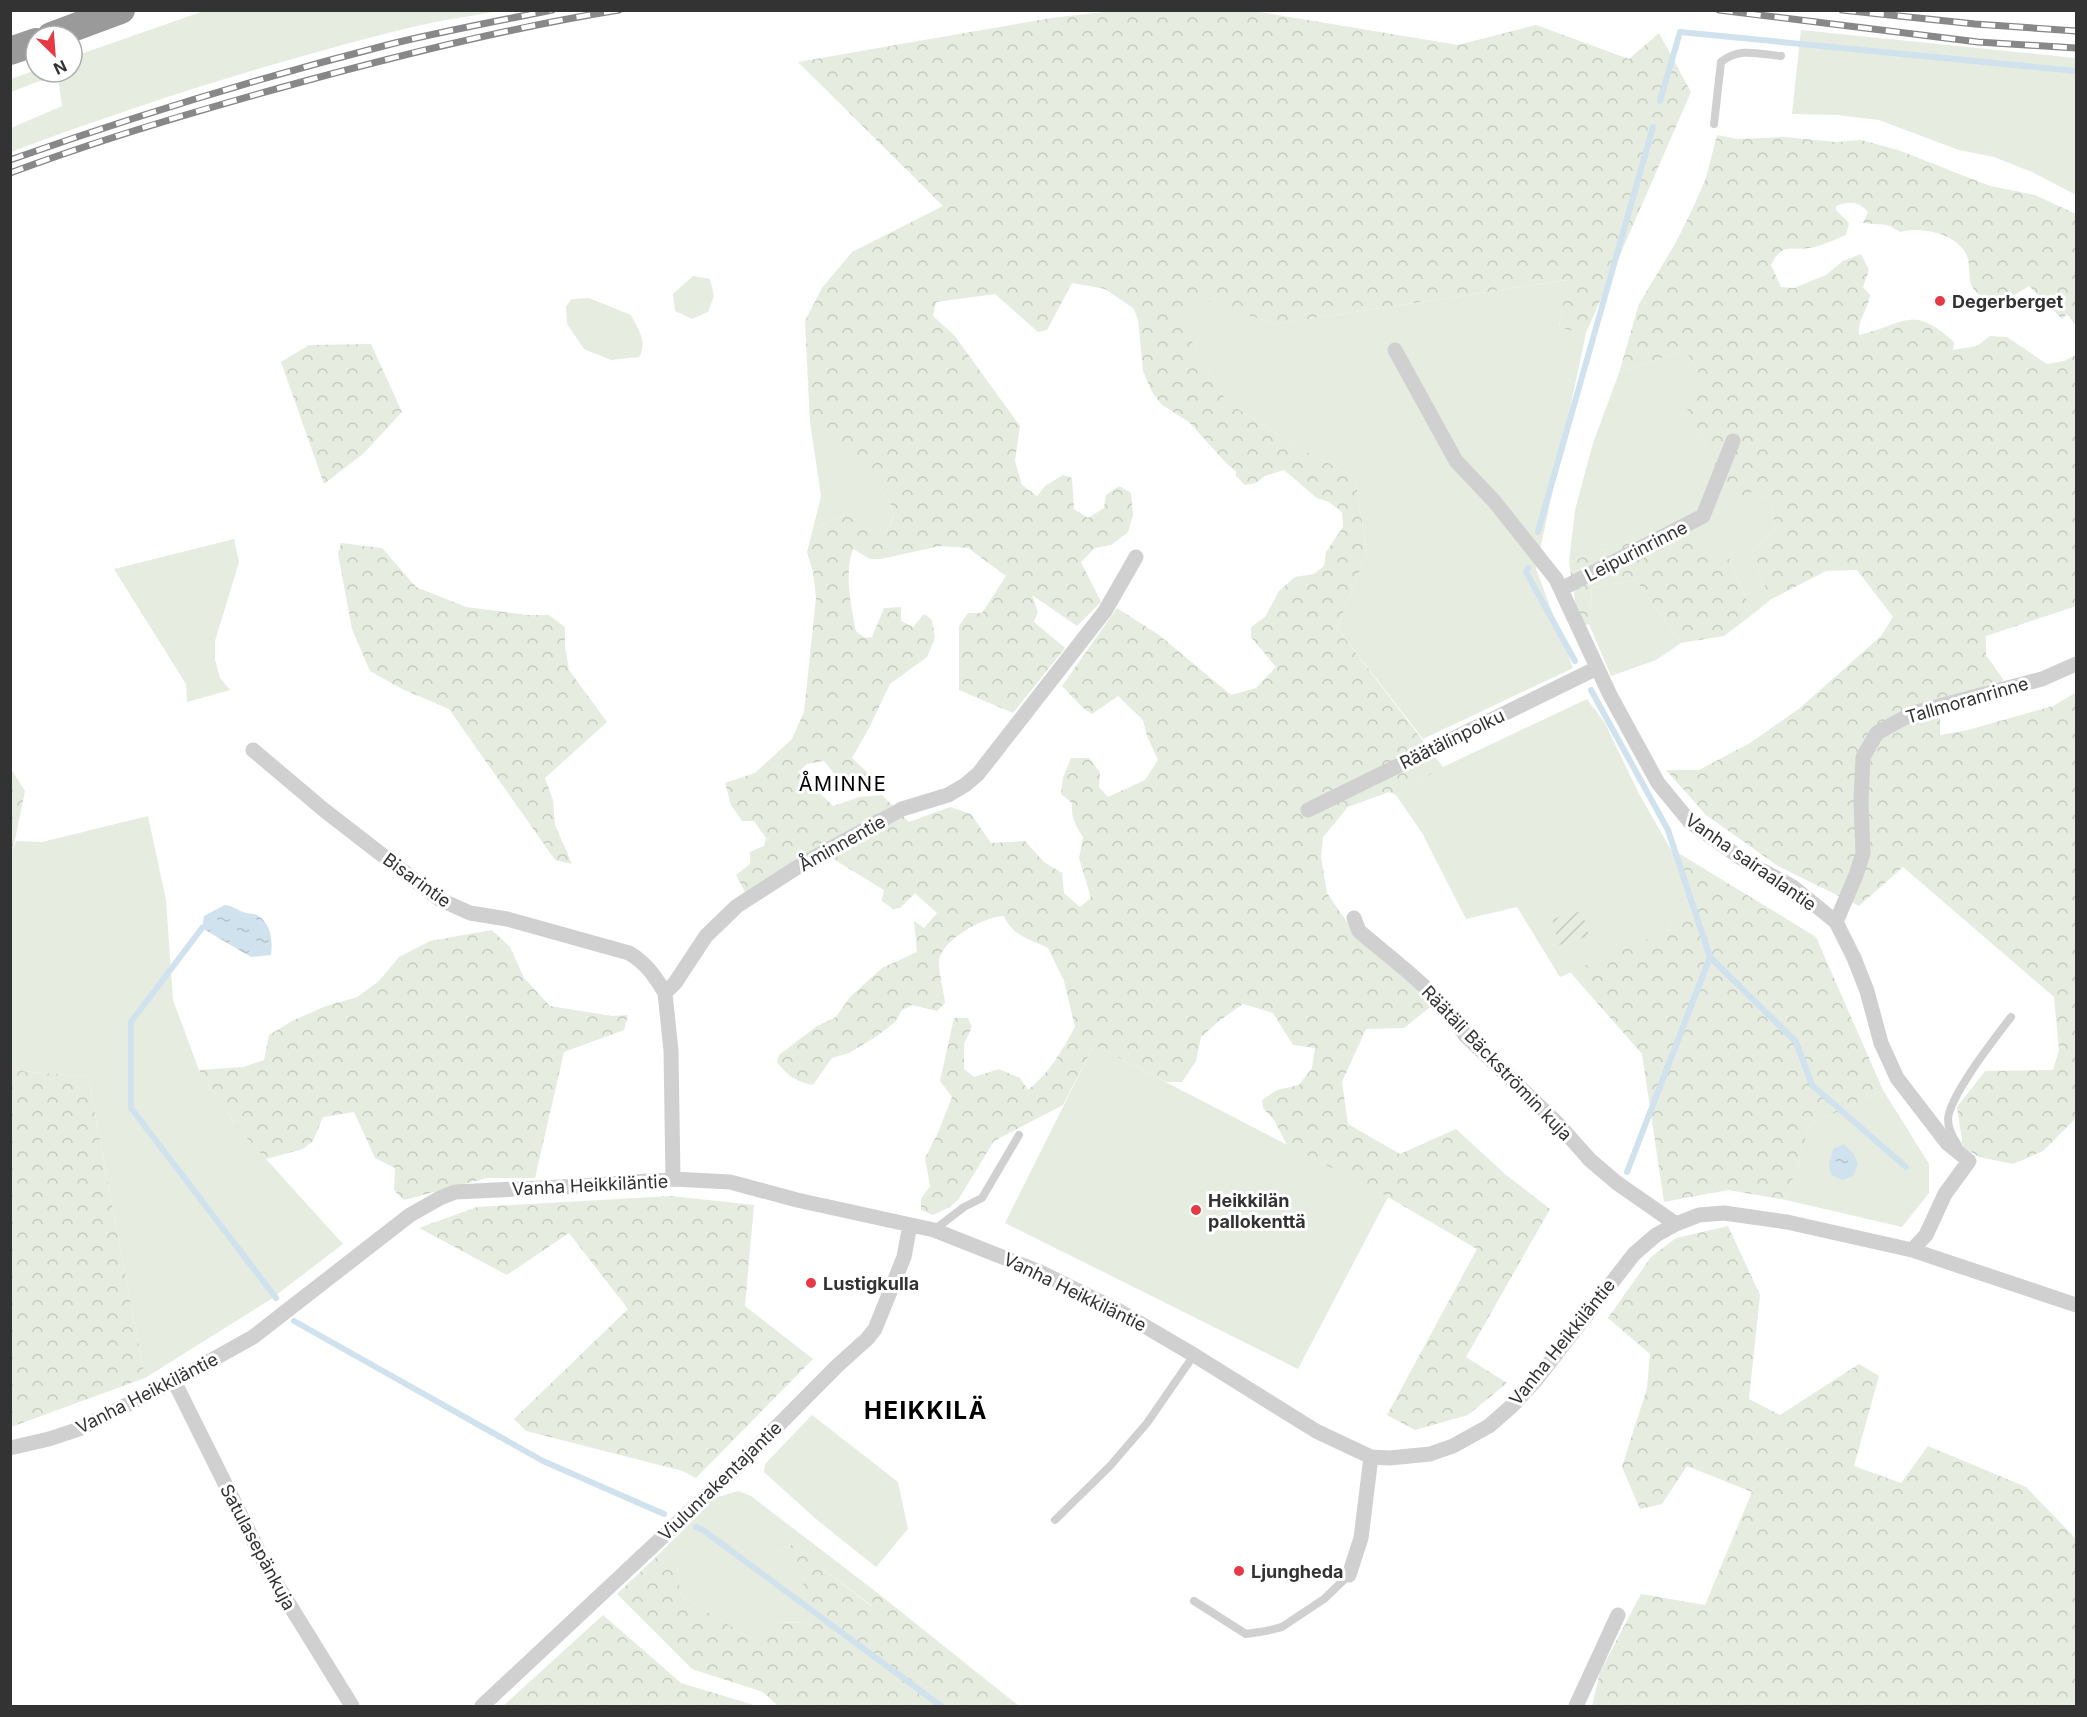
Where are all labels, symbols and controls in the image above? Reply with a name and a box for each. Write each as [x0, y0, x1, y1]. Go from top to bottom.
north arrow [24, 24, 84, 84]
text: N [51, 56, 70, 79]
place label: Degerberget [1952, 291, 2063, 312]
marker: Degerberget [1933, 294, 1947, 308]
street label: Leipurinrinne [1581, 516, 1691, 586]
street label: Tallmoranrinne [1903, 672, 2031, 728]
street label: Räätälinpolku [1396, 705, 1508, 773]
district label: ÅMINNE [799, 770, 887, 796]
street label: Åminnentie [794, 809, 889, 875]
street label: Vanha sairaalantie [1682, 809, 1820, 915]
street label: Bisarintie [379, 848, 455, 912]
street label: Räätäli Bäckströmin kuja [1418, 981, 1576, 1145]
street label: Vanha Heikkiläntie [511, 1170, 669, 1200]
place label: Heikkilän pallokenttä [1208, 1190, 1306, 1232]
marker: Heikkilän pallokenttä [1189, 1203, 1203, 1217]
street label: Vanha Heikkiläntie [1000, 1248, 1150, 1336]
place label: Lustigkulla [823, 1273, 919, 1294]
street label: Vanha Heikkiläntie [1505, 1275, 1619, 1409]
marker: Lustigkulla [804, 1276, 818, 1290]
street label: Vanha Heikkiläntie [73, 1348, 221, 1438]
district label: HEIKKILÄ [864, 1395, 988, 1425]
street label: Viulunrakentajantie [654, 1417, 786, 1545]
street label: Satulasepänkuja [216, 1480, 300, 1614]
place label: Ljungheda [1251, 1561, 1344, 1582]
marker: Ljungheda [1232, 1564, 1246, 1578]

